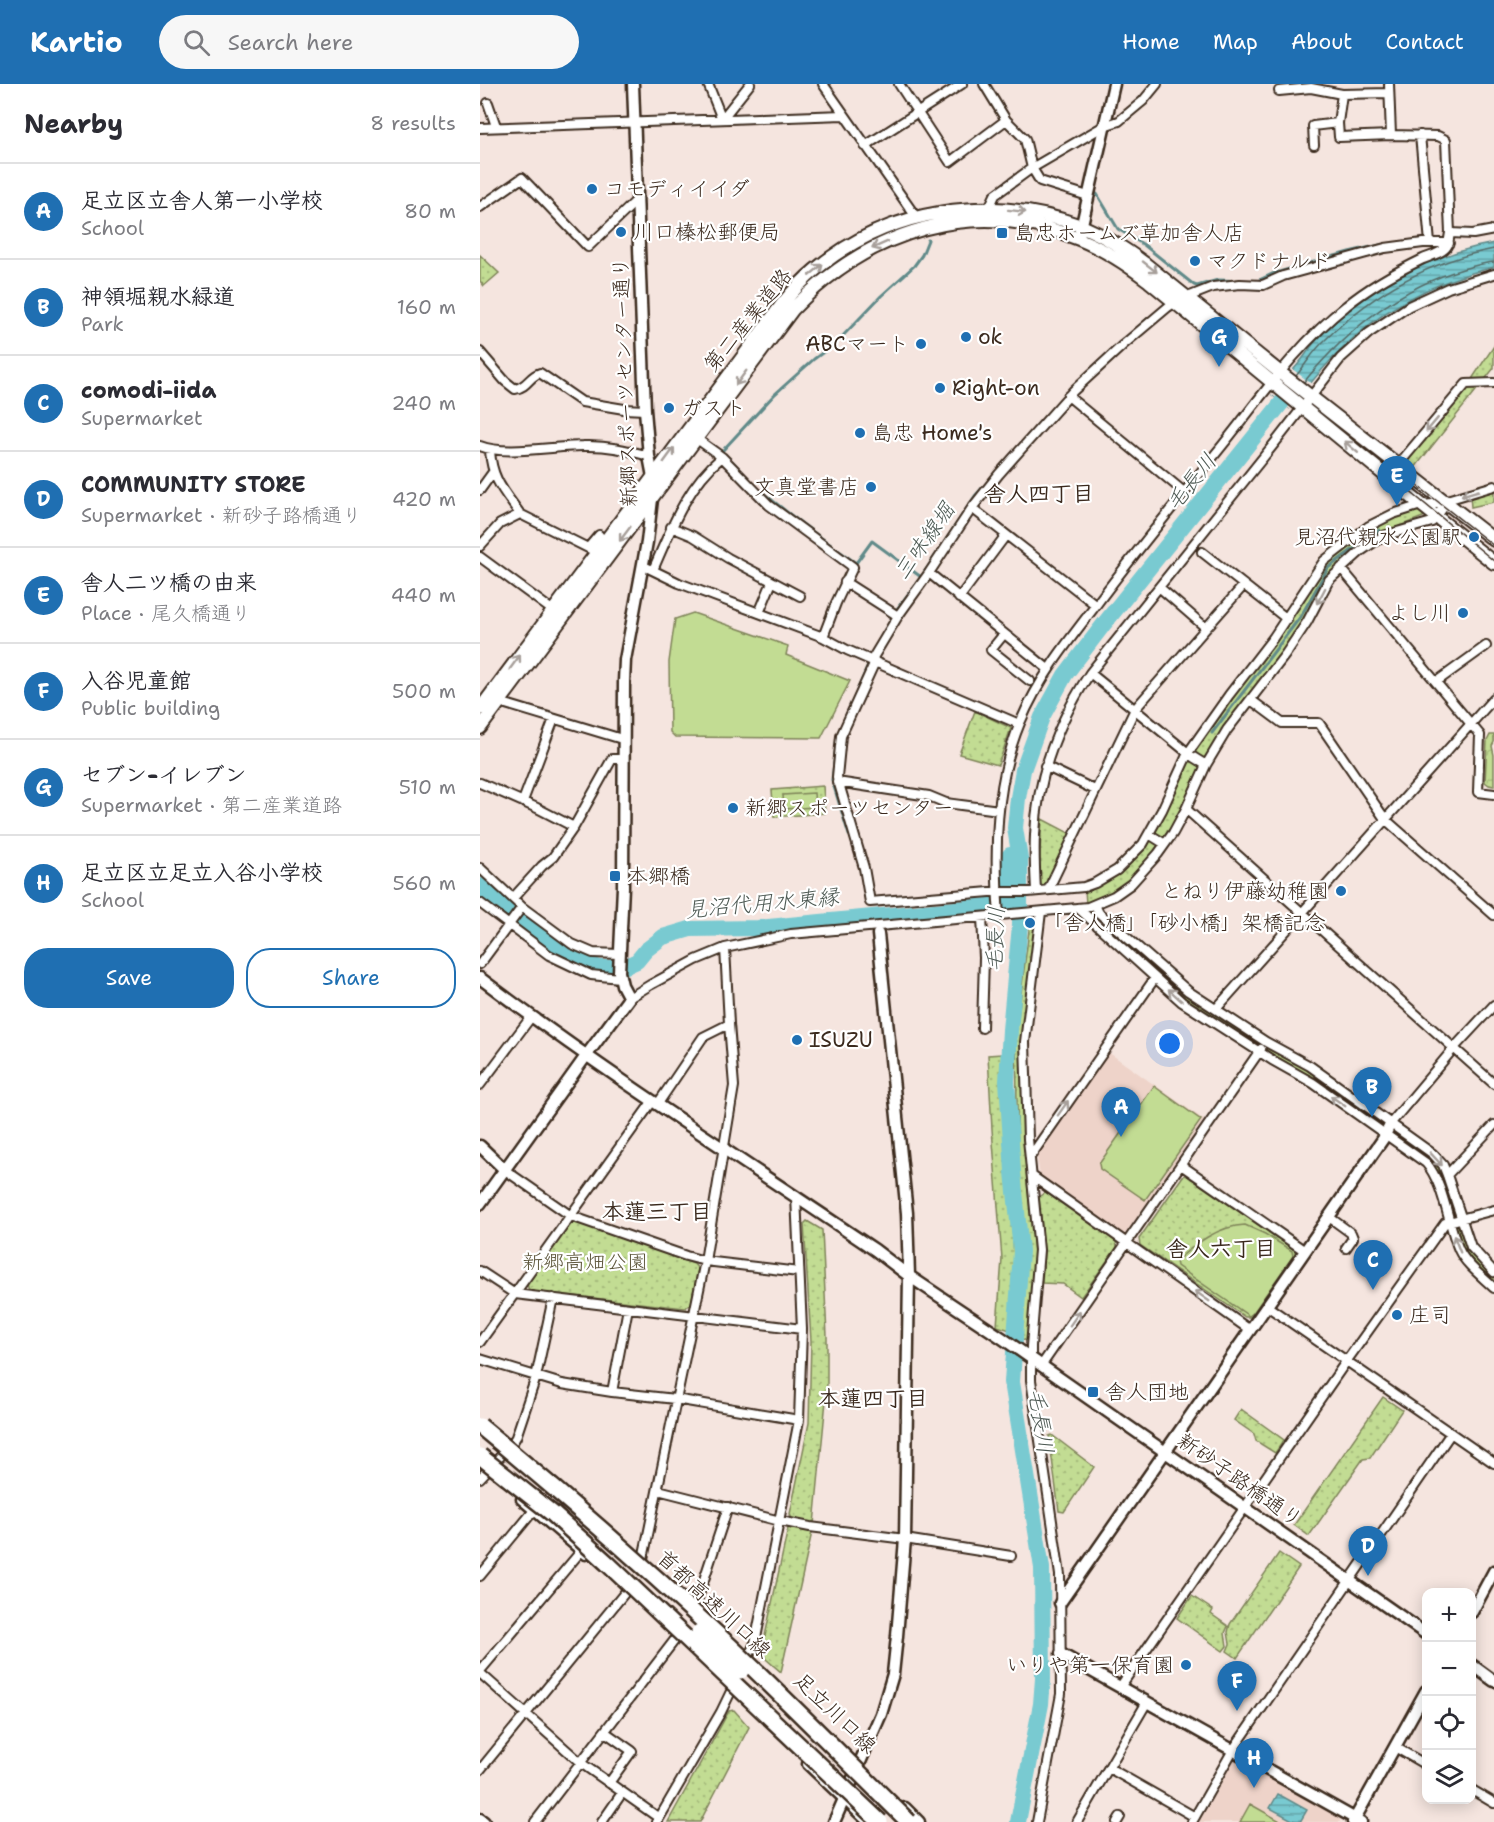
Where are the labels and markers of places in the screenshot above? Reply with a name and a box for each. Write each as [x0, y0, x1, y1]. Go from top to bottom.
place label: コモディイイダ [604, 175, 750, 203]
marker: コモディイイダ [585, 182, 599, 196]
place label: 川口榛松郵便局 [633, 218, 780, 246]
place label: 島忠ホームズ草加舎人店 [1014, 219, 1244, 247]
marker: 川口榛松郵便局 [614, 225, 628, 239]
marker: 島忠ホームズ草加舎人店 [995, 226, 1009, 240]
place label: マクドナルド [1207, 247, 1331, 275]
marker: マクドナルド [1188, 254, 1202, 268]
pin: G [1200, 318, 1238, 367]
place label: ok [978, 323, 1003, 351]
place label: ABCマート [805, 330, 909, 358]
marker: ok [959, 330, 973, 344]
marker: ABCマート [914, 337, 928, 351]
place label: Right-on [952, 374, 1040, 402]
marker: Right-on [933, 381, 947, 395]
place label: ガスト [681, 394, 746, 422]
marker: ガスト [662, 401, 676, 415]
place label: 島忠 Home's [872, 419, 992, 447]
marker: 島忠 Home's [853, 426, 867, 440]
pin: E [1378, 456, 1416, 506]
place label: 文真堂書店 [754, 473, 859, 501]
marker: 文真堂書店 [864, 480, 878, 494]
place label: 見沼代親水公園駅 [1294, 523, 1462, 551]
marker: 見沼代親水公園駅 [1467, 530, 1481, 544]
place label: よし川 [1388, 599, 1451, 627]
marker: よし川 [1456, 606, 1470, 620]
place label: 新郷スポーツセンター [745, 794, 954, 822]
marker: 新郷スポーツセンター [726, 801, 740, 815]
place label: 本郷橋 [627, 862, 690, 890]
marker: 本郷橋 [608, 869, 622, 883]
place label: とねり伊藤幼稚園 [1161, 877, 1329, 905]
marker: とねり伊藤幼稚園 [1334, 884, 1348, 898]
place label: 「舎人橋」「砂小橋」架橋記念 [1042, 909, 1326, 937]
marker: 「舎人橋」「砂小橋」架橋記念 [1023, 916, 1037, 930]
place label: ISUZU [809, 1026, 873, 1054]
marker: ISUZU [790, 1033, 804, 1047]
pin: B [1352, 1068, 1392, 1117]
pin: A [1102, 1088, 1140, 1137]
pin: C [1354, 1240, 1392, 1290]
place label: 庄司 [1409, 1301, 1451, 1329]
marker: 庄司 [1390, 1308, 1404, 1322]
place label: 舎人団地 [1105, 1378, 1189, 1406]
marker: 舎人団地 [1086, 1385, 1100, 1399]
pin: D [1348, 1526, 1388, 1576]
place label: いりや第一保育園 [1006, 1651, 1174, 1679]
marker: いりや第一保育園 [1179, 1658, 1193, 1672]
pin: F [1218, 1662, 1257, 1711]
pin: H [1234, 1738, 1274, 1788]

